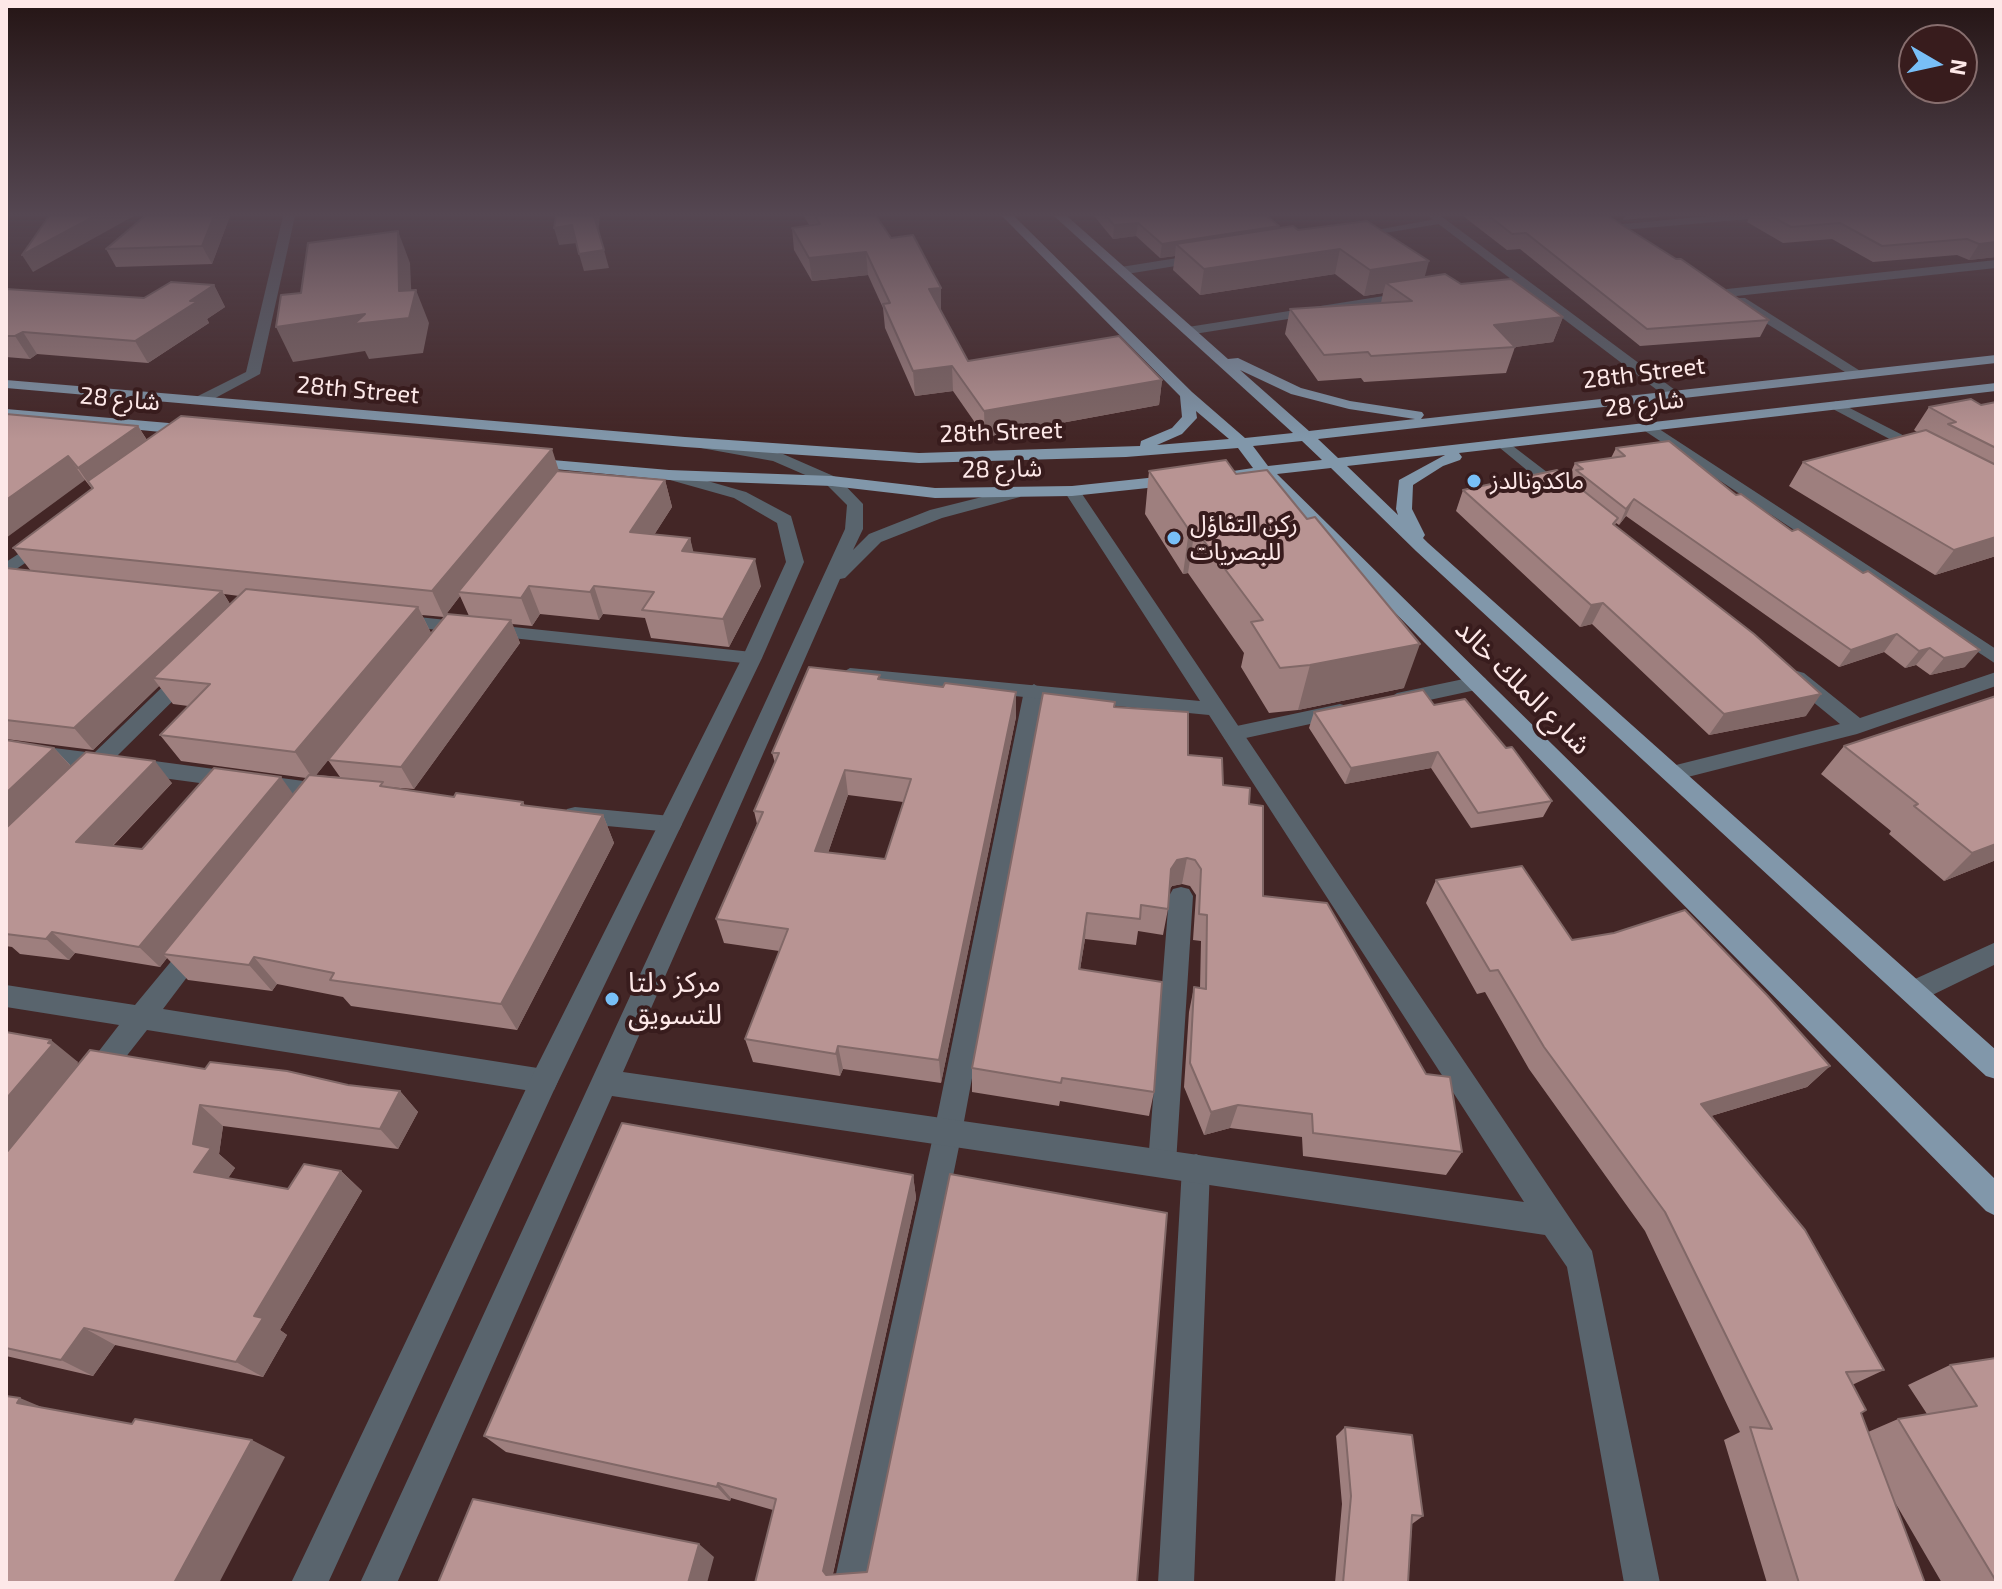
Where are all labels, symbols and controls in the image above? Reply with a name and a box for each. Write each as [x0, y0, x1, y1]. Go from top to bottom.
north arrow [1898, 24, 1978, 104]
text: N [1946, 58, 1974, 77]
street label: 28th Street [1581, 351, 1707, 395]
street label: 28th Street [295, 370, 421, 410]
street label: شارع 28 [79, 381, 161, 417]
street label: شارع 28 [1602, 385, 1686, 423]
street label: 28th Street [939, 415, 1063, 449]
street label: شارع 28 [962, 454, 1042, 484]
place label: ماكدونالدز [1490, 467, 1584, 495]
marker: ماكدونالدز [1465, 472, 1483, 490]
place label: ركن التفاؤل للبصريات [1190, 510, 1298, 566]
marker: ركن التفاؤل للبصريات [1165, 529, 1183, 547]
street label: شارع الملك خالد [1448, 612, 1598, 762]
place label: مركز دلتا للتسويق [628, 966, 722, 1032]
marker: مركز دلتا للتسويق [603, 990, 621, 1008]

